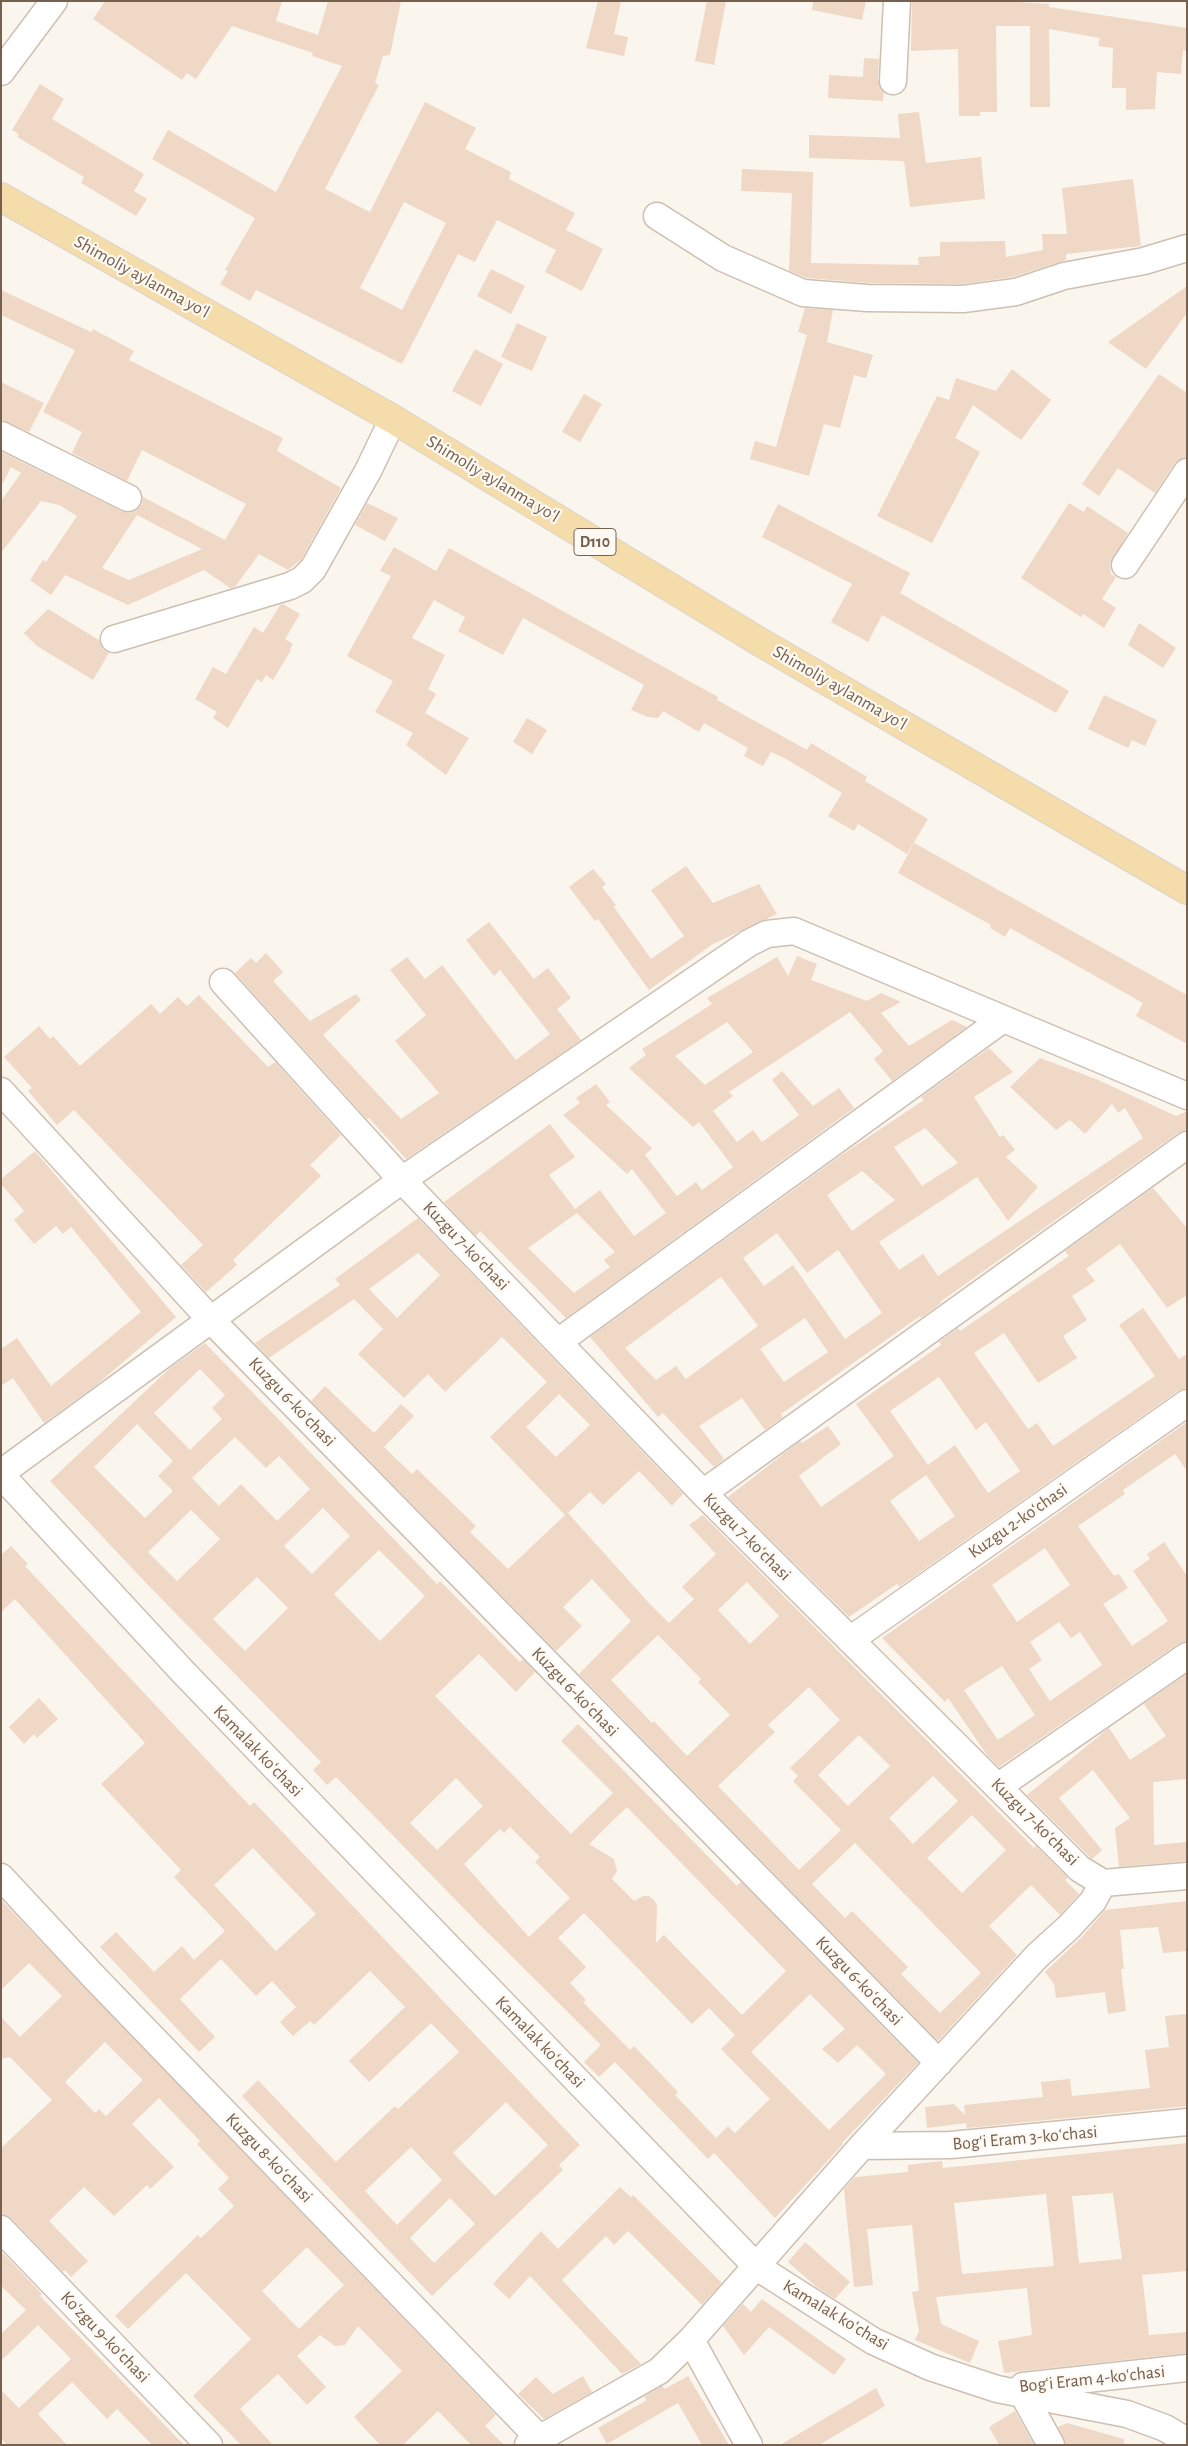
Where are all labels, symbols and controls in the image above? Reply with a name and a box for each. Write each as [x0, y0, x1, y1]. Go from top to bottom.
street label: Shimoliy aylanma yoʻl [70, 231, 214, 323]
street label: Shimoliy aylanma yoʻl [422, 431, 564, 527]
road number: D110 [574, 528, 616, 556]
street label: Shimoliy aylanma yoʻl [769, 641, 911, 735]
street label: Kuzgu 7-koʻchasi [418, 1197, 514, 1295]
street label: Kuzgu 6-koʻchasi [244, 1353, 340, 1451]
street label: Kuzgu 2-koʻchasi [964, 1479, 1072, 1563]
street label: Kuzgu 7-koʻchasi [699, 1489, 795, 1585]
street label: Kuzgu 6-koʻchasi [527, 1643, 623, 1741]
street label: Kamalak koʻchasi [209, 1700, 307, 1802]
street label: Kuzgu 7-koʻchasi [987, 1774, 1083, 1870]
street label: Kuzgu 6-koʻchasi [811, 1932, 907, 2030]
street label: Kamalak koʻchasi [491, 1991, 589, 2093]
street label: Kuzgu 8-koʻchasi [221, 2109, 317, 2207]
street label: Bogʻi Eram 3-koʻchasi [952, 2121, 1098, 2155]
street label: Kamalak koʻchasi [779, 2275, 893, 2355]
street label: Koʻzgu 9-koʻchasi [56, 2287, 154, 2387]
street label: Bogʻi Eram 4-koʻchasi [1018, 2361, 1166, 2397]

